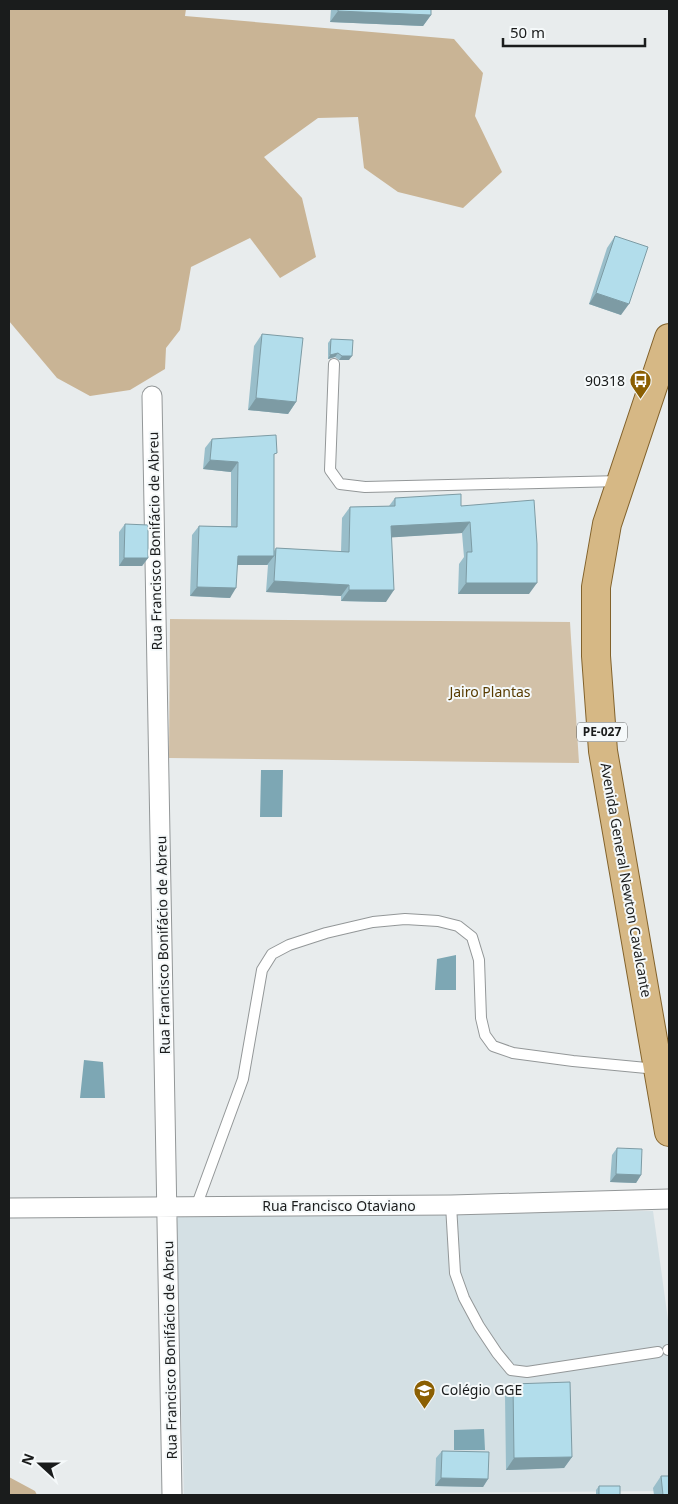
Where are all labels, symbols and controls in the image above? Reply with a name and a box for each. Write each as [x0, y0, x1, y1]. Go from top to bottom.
scale bar [503, 15, 646, 47]
text: 50 m [510, 22, 545, 42]
bus stop icon: 90318 [629, 369, 653, 400]
place label: 90318 [585, 371, 625, 390]
street label: Rua Francisco Bonifácio de Abreu [143, 432, 166, 651]
park label: Jairo Plantas [447, 682, 531, 701]
road number: PE-027 [577, 722, 627, 742]
street label: Avenida General Newton Cavalcante [596, 761, 657, 999]
street label: Rua Francisco Bonifácio de Abreu [151, 836, 174, 1055]
street label: Rua Francisco Otaviano [262, 1196, 416, 1215]
street label: Rua Francisco Bonifácio de Abreu [158, 1241, 181, 1460]
school or university icon: Colégio GGE [413, 1378, 437, 1409]
place label: Colégio GGE [441, 1380, 522, 1399]
north arrow [15, 1439, 65, 1489]
text: N [16, 1450, 38, 1468]

